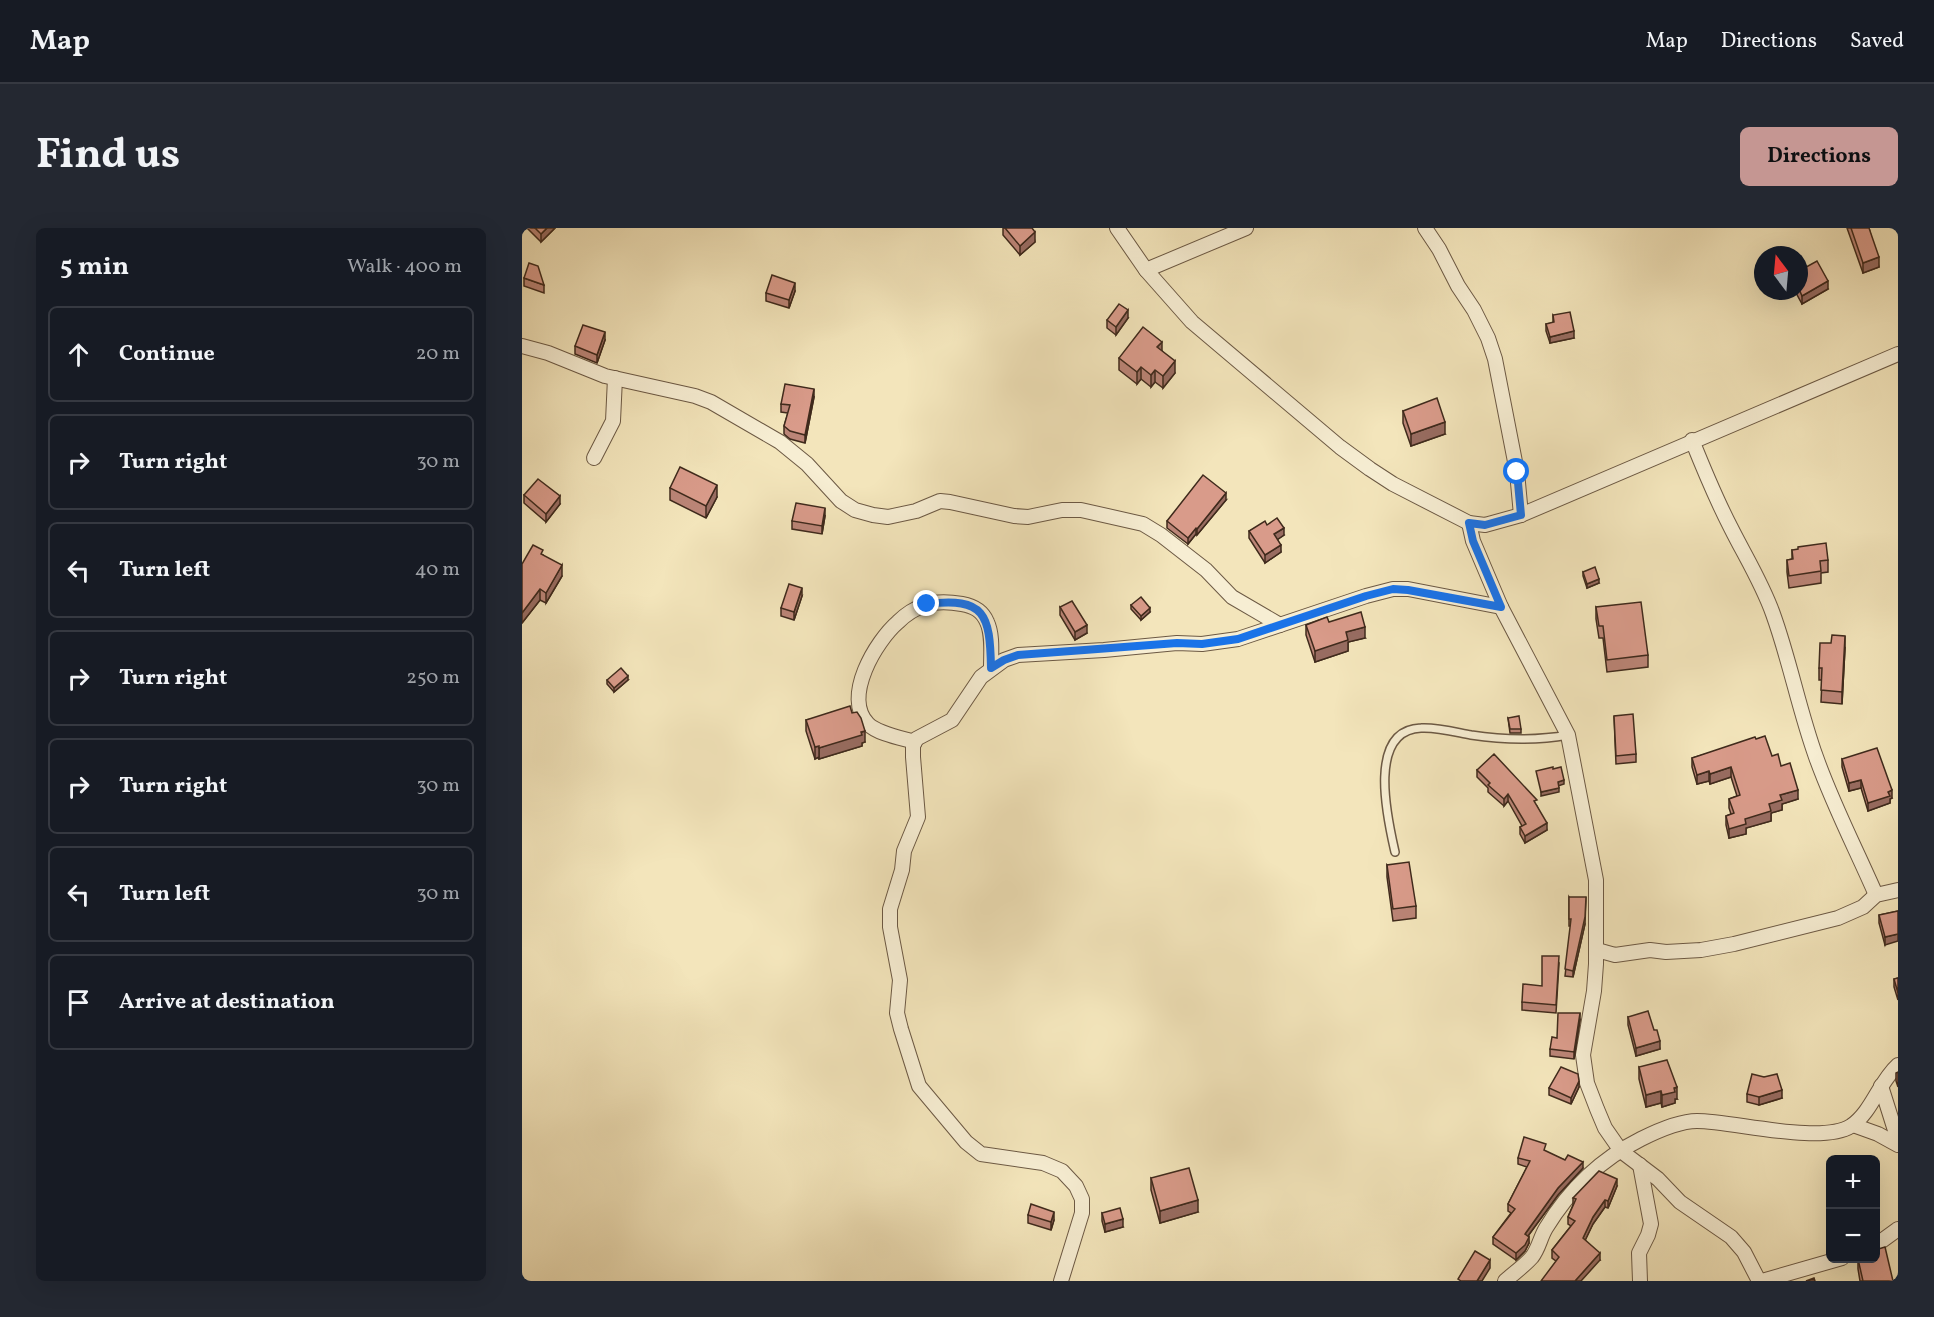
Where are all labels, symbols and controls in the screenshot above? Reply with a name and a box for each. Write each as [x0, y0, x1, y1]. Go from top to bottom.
text: Map [30, 22, 90, 61]
text: Map [1646, 27, 1688, 56]
text: Directions [1721, 27, 1817, 56]
text: Saved [1850, 27, 1904, 56]
text: Find us [36, 127, 180, 186]
button: Directions [1740, 127, 1898, 186]
north arrow [1754, 246, 1808, 300]
text: 5 min [60, 249, 129, 285]
text: Walk · 400 m [347, 253, 462, 281]
icon: ahead [62, 338, 95, 371]
text: Continue [119, 339, 215, 370]
text: 20 m [416, 340, 460, 368]
icon: right [62, 446, 95, 479]
text: Turn right [119, 447, 227, 478]
text: 30 m [416, 448, 460, 476]
route start [1503, 458, 1529, 484]
icon: left [62, 554, 95, 587]
text: Turn left [119, 555, 210, 586]
text: 40 m [415, 556, 460, 584]
route end [913, 590, 939, 616]
icon: right [62, 662, 95, 695]
text: Turn right [119, 663, 227, 694]
text: 250 m [406, 664, 460, 692]
icon: right [62, 770, 95, 803]
text: Turn right [119, 771, 227, 802]
text: 30 m [416, 772, 460, 800]
icon: left [62, 878, 95, 911]
text: Turn left [119, 879, 210, 910]
text: 30 m [416, 880, 460, 908]
icon: arrive [62, 986, 95, 1019]
text: Arrive at destination [119, 987, 335, 1018]
map controls [1826, 1155, 1880, 1263]
button: + [1826, 1155, 1880, 1209]
button: − [1826, 1209, 1880, 1263]

